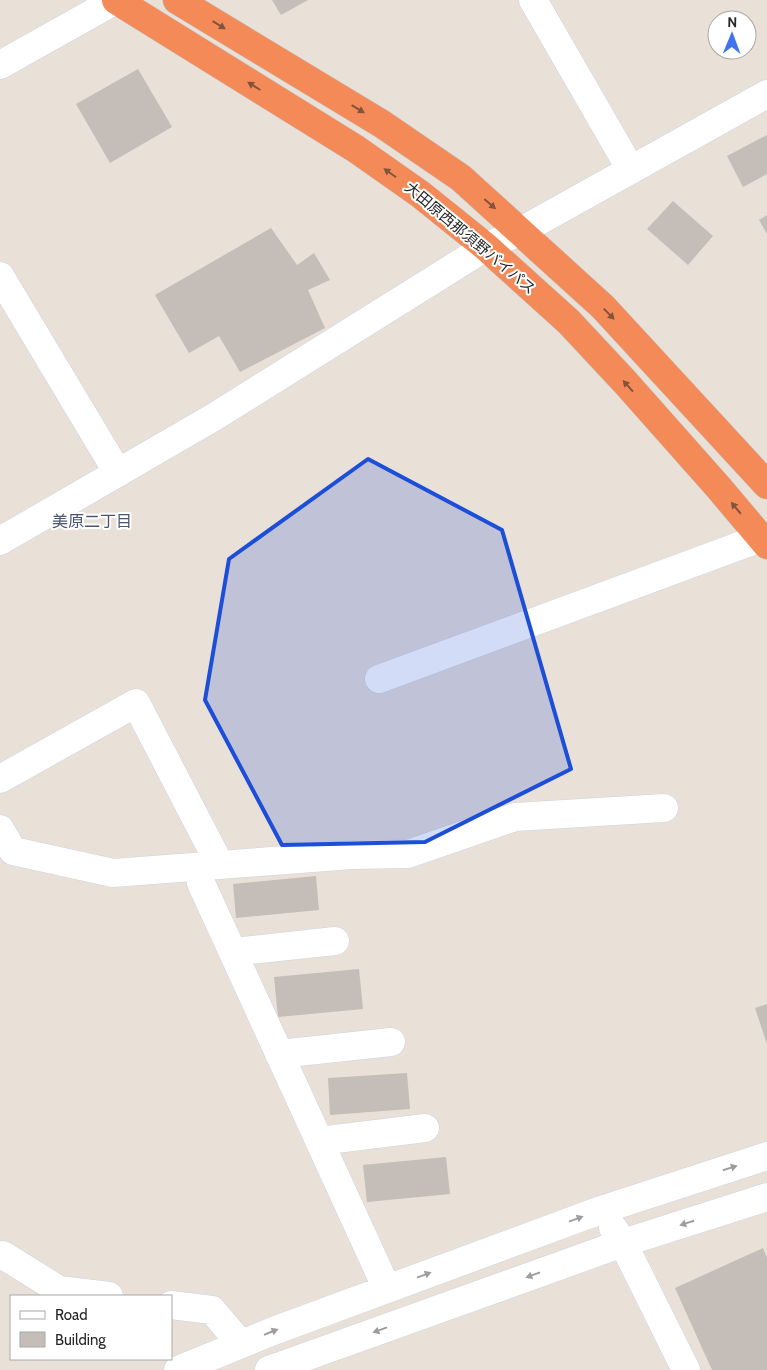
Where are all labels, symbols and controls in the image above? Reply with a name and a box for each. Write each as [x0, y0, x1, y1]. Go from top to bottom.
north arrow [707, 10, 757, 60]
text: N [727, 13, 737, 31]
one-way arrow [213, 21, 226, 30]
one-way arrow [247, 81, 260, 90]
one-way arrow [352, 105, 365, 114]
one-way arrow [384, 168, 397, 178]
street label: 大田原西那須野バイパス [401, 178, 539, 298]
one-way arrow [484, 198, 496, 209]
one-way arrow [603, 308, 615, 320]
one-way arrow [623, 379, 634, 392]
one-way arrow [730, 502, 742, 514]
district label: 美原二丁目 [52, 512, 132, 531]
one-way arrow [723, 1164, 738, 1171]
one-way arrow [569, 1215, 584, 1223]
one-way arrow [680, 1219, 695, 1227]
one-way arrow [416, 1271, 431, 1278]
one-way arrow [526, 1272, 541, 1279]
legend [10, 1295, 172, 1360]
text: Road [55, 1306, 88, 1324]
one-way arrow [373, 1327, 388, 1334]
one-way arrow [264, 1328, 279, 1335]
text: Building [55, 1331, 106, 1349]

